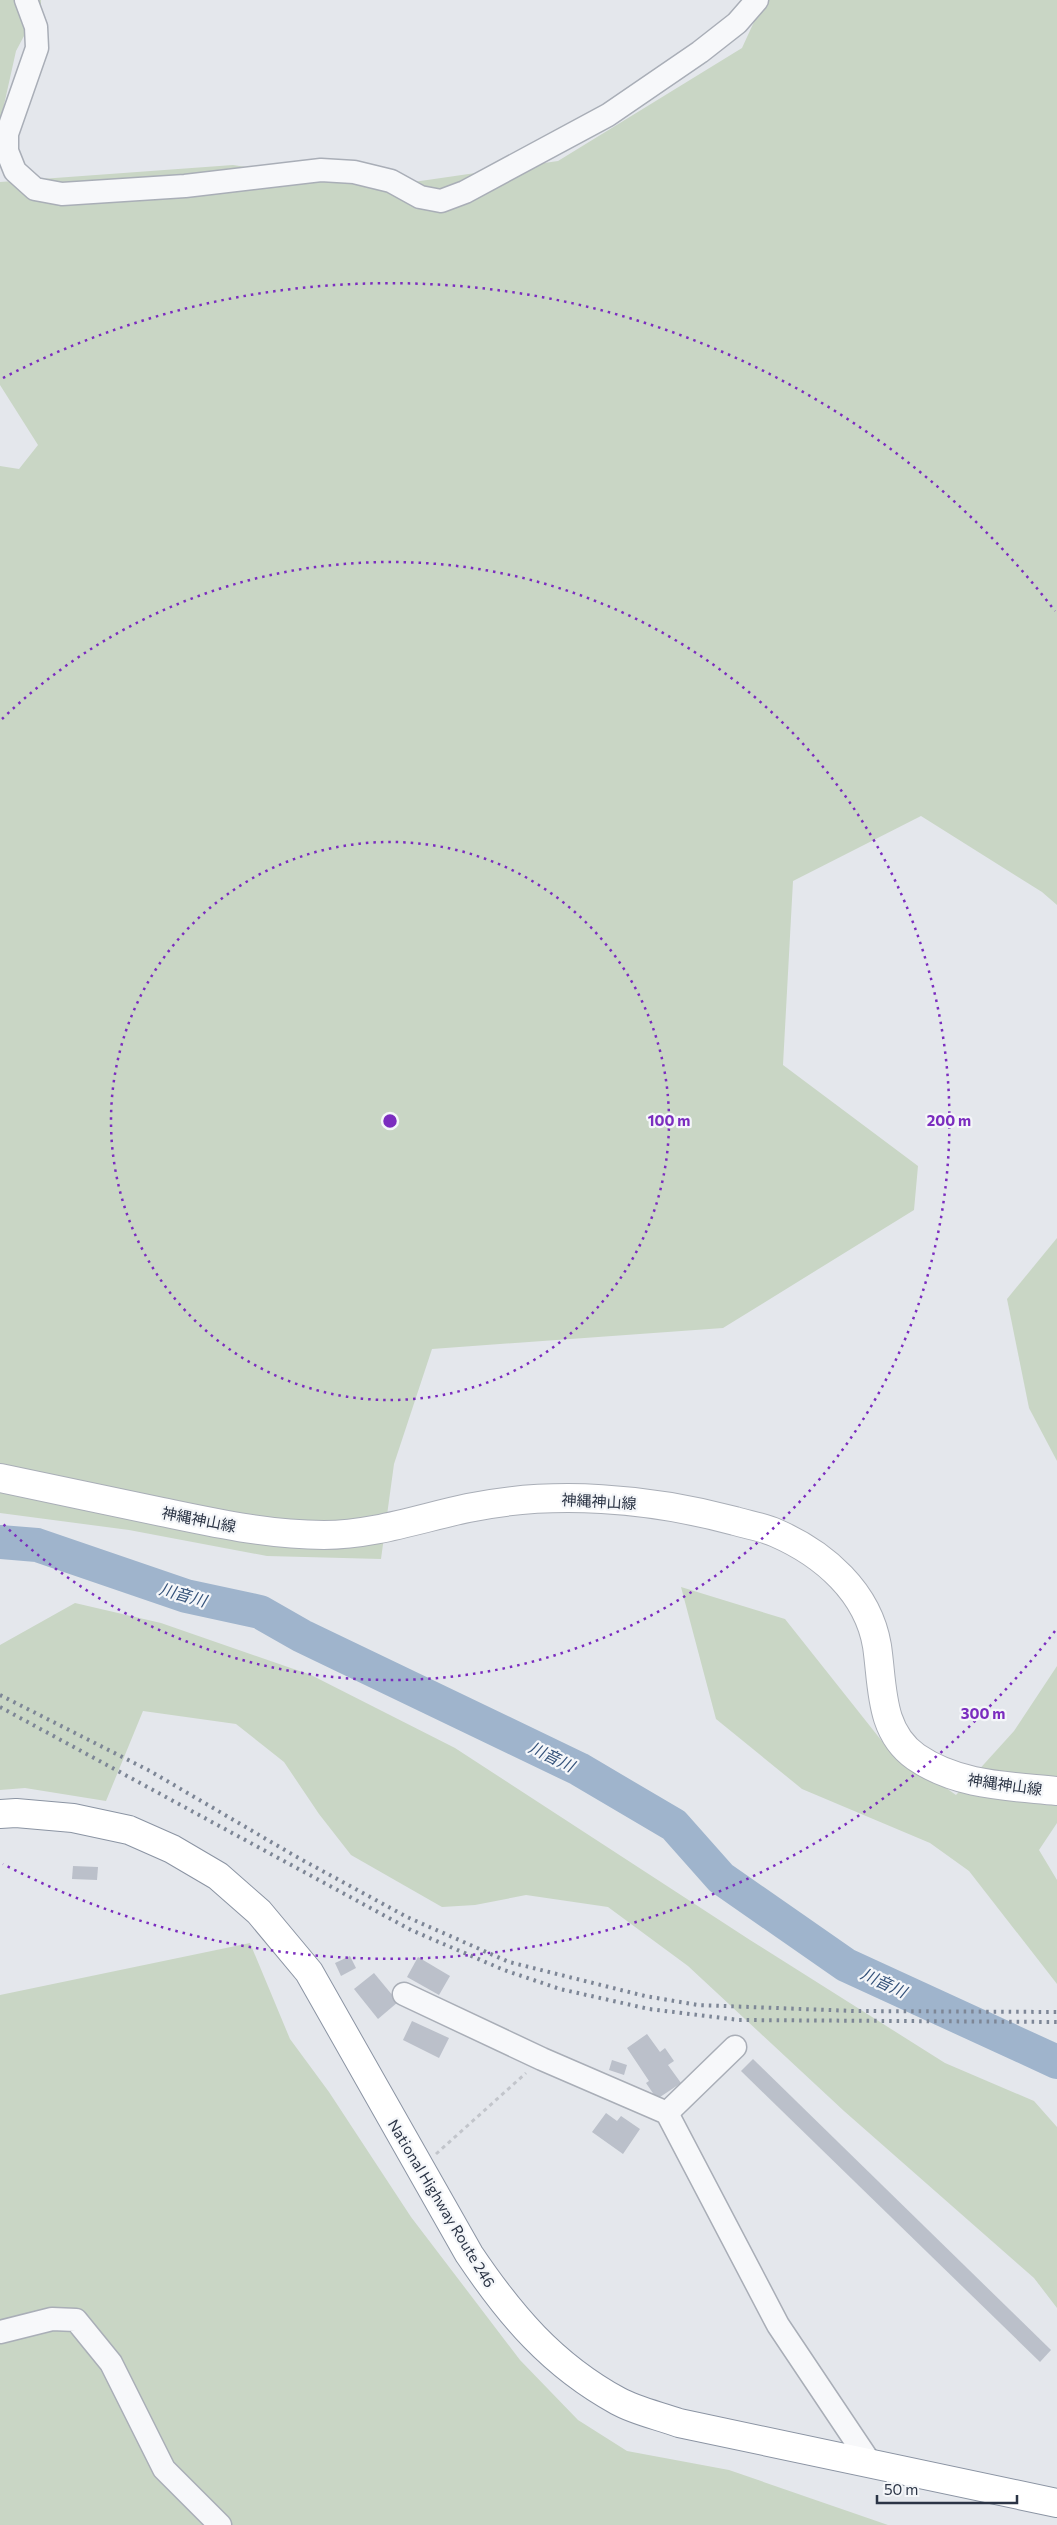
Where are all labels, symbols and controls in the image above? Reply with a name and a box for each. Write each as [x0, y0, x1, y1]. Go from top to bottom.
text: 100 m [648, 1111, 690, 1129]
text: 200 m [927, 1111, 971, 1129]
centre of rings [381, 1112, 399, 1130]
street label: 神縄神山線 [561, 1490, 637, 1512]
street label: 神縄神山線 [160, 1503, 238, 1535]
water label: 川音川 [157, 1578, 211, 1610]
text: 300 m [961, 1704, 1005, 1722]
water label: 川音川 [526, 1737, 580, 1776]
street label: 神縄神山線 [967, 1770, 1043, 1798]
water label: 川音川 [858, 1963, 912, 2002]
street label: National Highway Route 246 [385, 2116, 499, 2290]
scale bar [877, 2472, 1017, 2504]
text: 50 m [884, 2480, 918, 2498]

